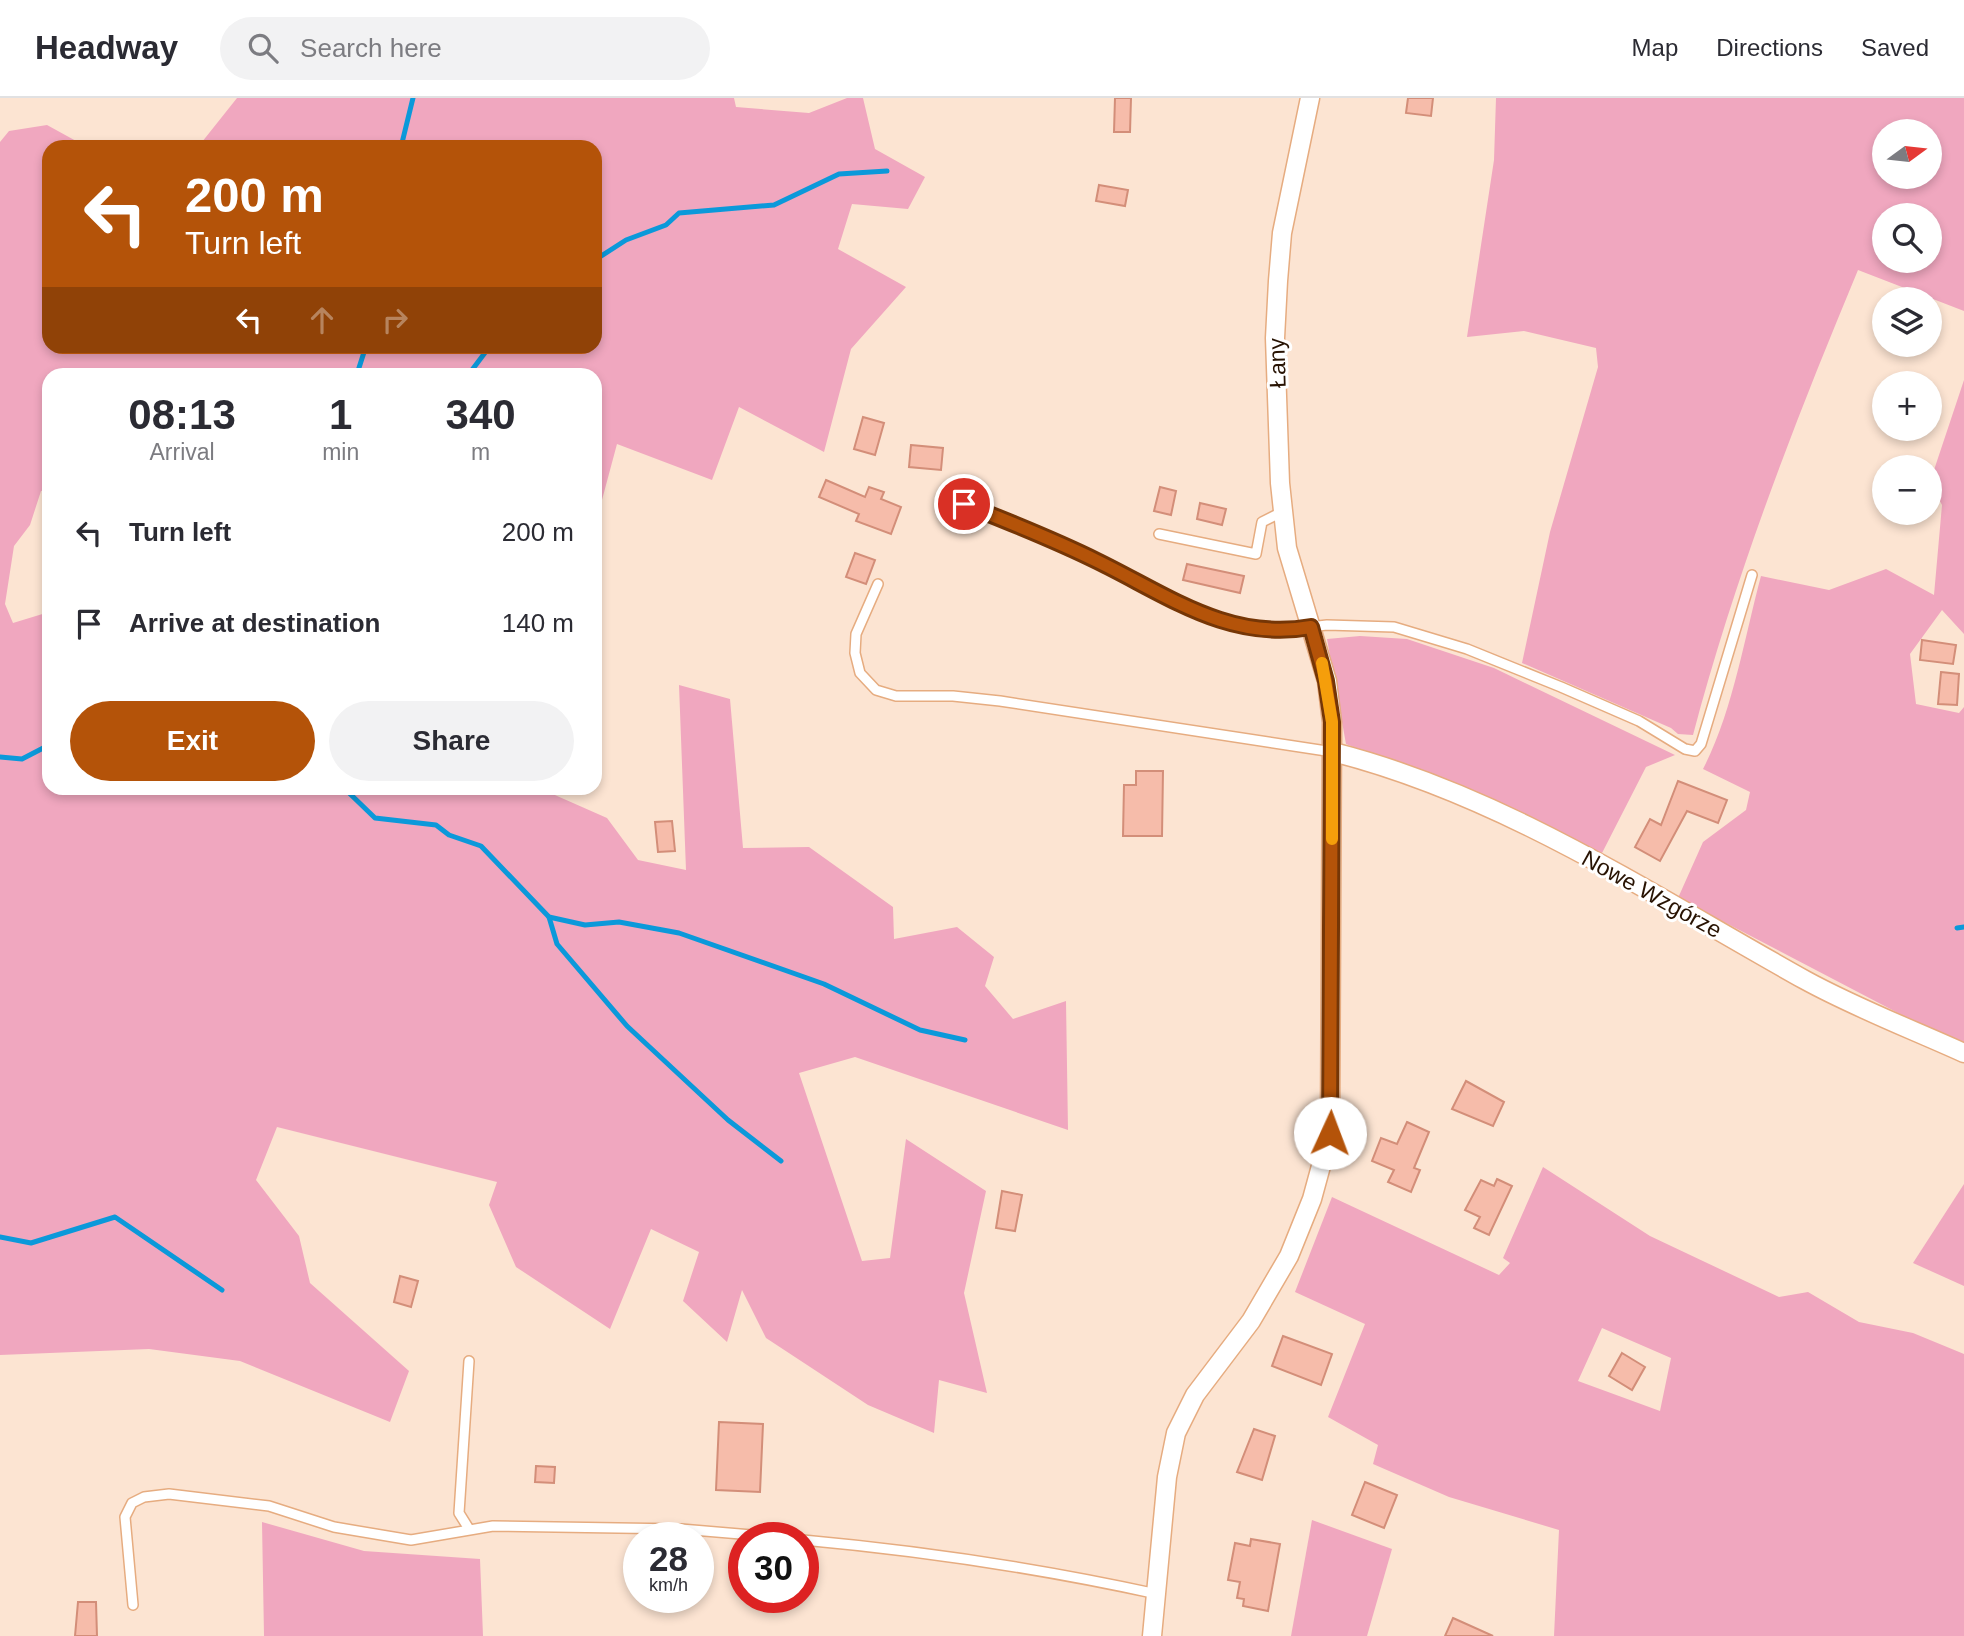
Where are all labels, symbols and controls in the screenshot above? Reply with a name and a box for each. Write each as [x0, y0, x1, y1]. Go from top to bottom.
search box [220, 17, 710, 80]
text: Headway [35, 29, 178, 66]
icon: search [244, 29, 282, 67]
text: Search here [300, 33, 442, 63]
text: Map [1632, 34, 1678, 61]
text: Directions [1716, 34, 1823, 61]
text: Saved [1861, 34, 1929, 61]
north arrow [1872, 119, 1942, 189]
map controls [1872, 119, 1942, 525]
icon: left [70, 168, 161, 259]
text: 200 m [185, 168, 324, 222]
button: search [1872, 203, 1942, 273]
text: Turn left [185, 225, 301, 261]
button: layers [1872, 287, 1942, 357]
icon: left [230, 301, 268, 339]
icon: ahead [303, 301, 341, 339]
icon: right [376, 301, 414, 339]
street label: Łany [1263, 337, 1291, 388]
button: + [1872, 371, 1942, 441]
text: 08:13 [128, 391, 236, 438]
text: 1 [329, 391, 352, 438]
text: 340 [446, 391, 516, 438]
text: Arrival [149, 439, 215, 465]
text: min [322, 439, 359, 465]
text: m [471, 439, 490, 465]
button: − [1872, 455, 1942, 525]
pin [934, 474, 994, 534]
icon: arrive [945, 485, 983, 523]
icon: left [70, 514, 108, 552]
text: Turn left [129, 517, 231, 547]
text: 200 m [502, 517, 574, 547]
icon: arrive [70, 605, 108, 643]
text: Arrive at destination [129, 608, 380, 638]
text: 140 m [502, 608, 574, 638]
button: Exit [70, 701, 315, 781]
button: Share [329, 701, 574, 781]
street label: Nowe Wzgórze [1578, 845, 1726, 943]
position arrow [1293, 1096, 1367, 1170]
speed limit sign: 30 [728, 1522, 819, 1613]
text: 28 [649, 1539, 688, 1578]
text: km/h [649, 1575, 688, 1595]

